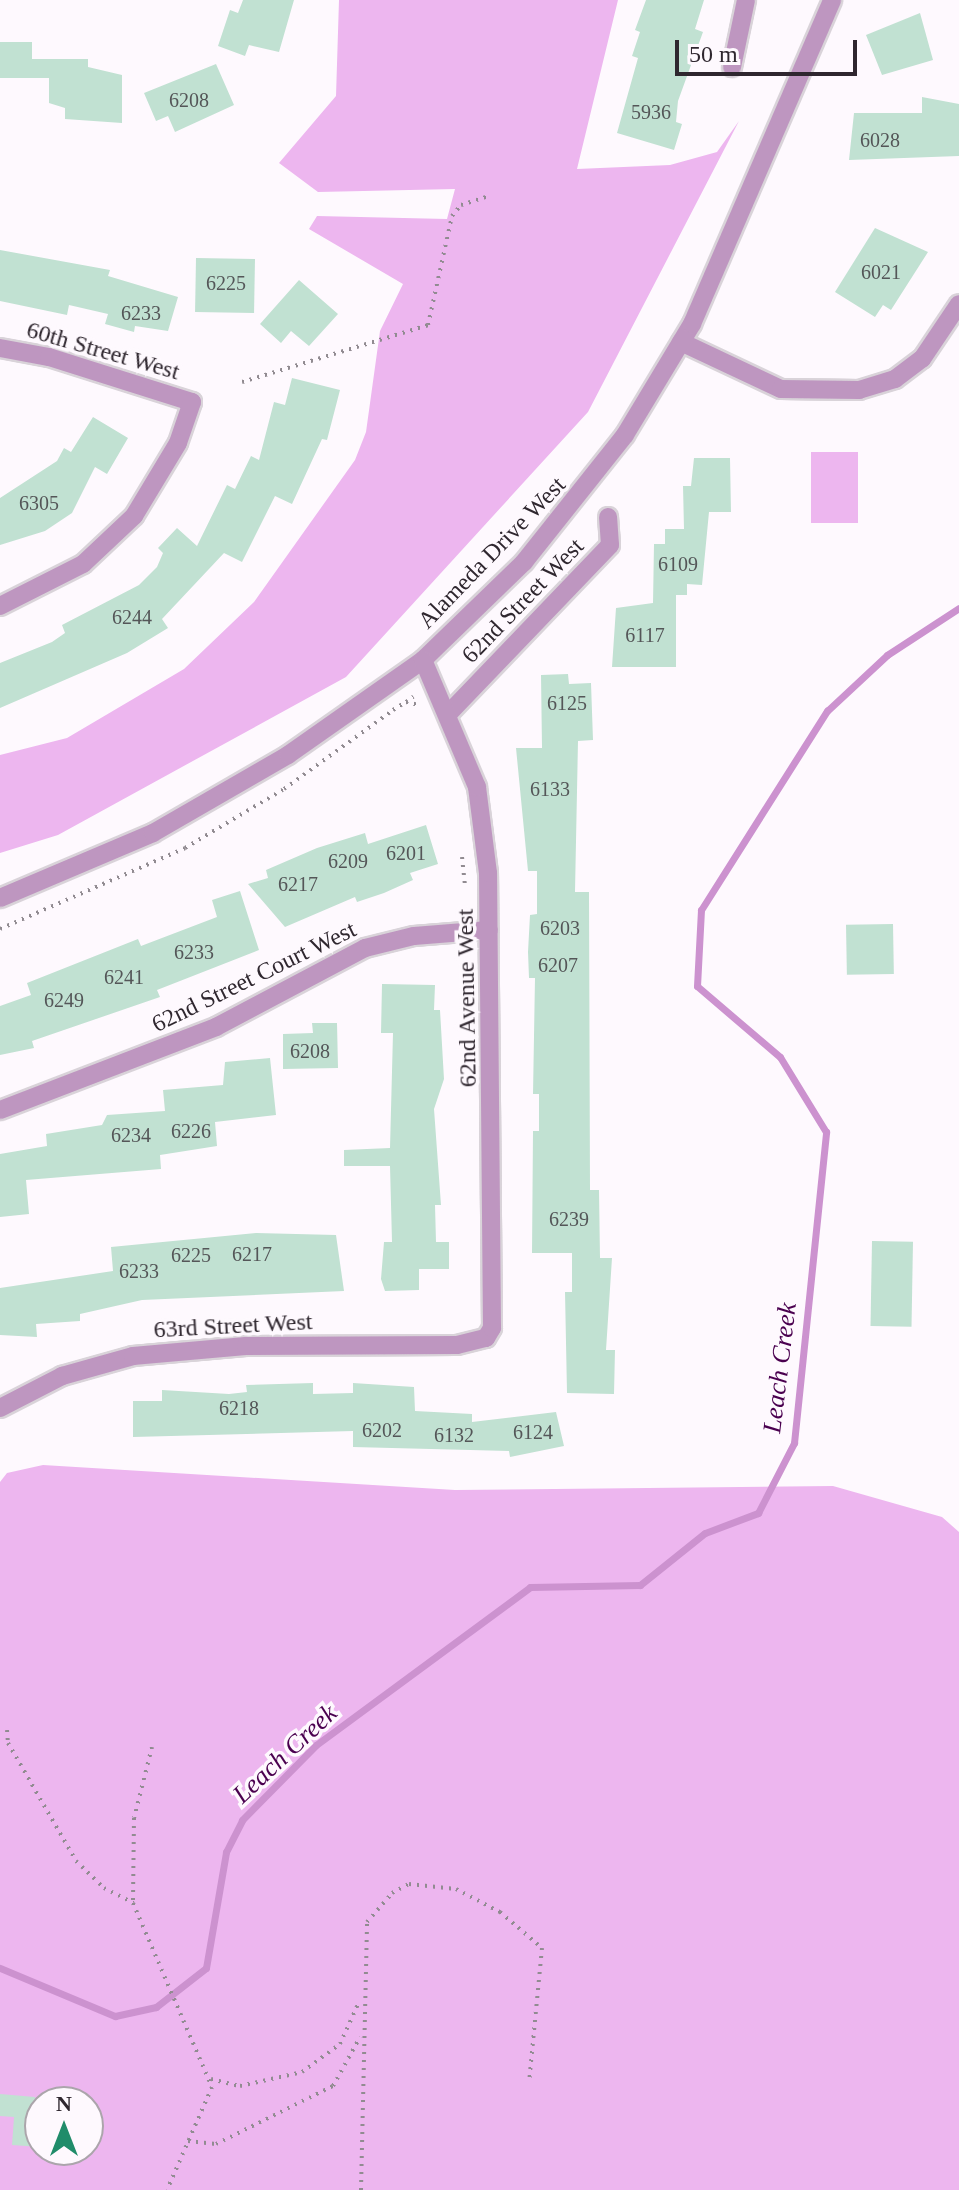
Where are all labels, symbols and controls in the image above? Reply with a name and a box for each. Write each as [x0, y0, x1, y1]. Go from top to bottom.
scale bar [679, 24, 861, 74]
text: 50 m [689, 41, 738, 67]
house number: 6208 [169, 88, 209, 112]
house number: 5936 [631, 100, 671, 124]
house number: 6028 [860, 128, 900, 152]
house number: 6021 [861, 260, 901, 284]
house number: 6225 [206, 271, 246, 295]
house number: 6233 [121, 301, 161, 325]
street label: 60th Street West [23, 315, 183, 387]
street label: Alameda Drive West [412, 471, 572, 635]
house number: 6305 [19, 491, 59, 515]
street label: 62nd Street West [456, 532, 590, 670]
house number: 6109 [658, 552, 698, 576]
house number: 6244 [112, 605, 152, 629]
house number: 6117 [625, 623, 665, 647]
house number: 6125 [547, 691, 587, 715]
house number: 6133 [530, 777, 570, 801]
house number: 6201 [386, 841, 426, 865]
house number: 6209 [328, 849, 368, 873]
house number: 6217 [278, 872, 318, 896]
street label: 62nd Avenue West [451, 908, 483, 1088]
street label: 62nd Street Court West [147, 915, 361, 1039]
house number: 6203 [540, 916, 580, 940]
house number: 6233 [174, 940, 214, 964]
house number: 6207 [538, 953, 578, 977]
house number: 6241 [104, 965, 144, 989]
house number: 6249 [44, 988, 84, 1012]
house number: 6208 [290, 1039, 330, 1063]
house number: 6226 [171, 1119, 211, 1143]
house number: 6234 [111, 1123, 151, 1147]
house number: 6239 [549, 1207, 589, 1231]
house number: 6217 [232, 1242, 272, 1266]
house number: 6225 [171, 1243, 211, 1267]
house number: 6233 [119, 1259, 159, 1283]
water label: Leach Creek [757, 1301, 803, 1435]
street label: 63rd Street West [153, 1307, 313, 1345]
house number: 6218 [219, 1396, 259, 1420]
house number: 6202 [362, 1418, 402, 1442]
house number: 6124 [513, 1420, 553, 1444]
house number: 6132 [434, 1423, 474, 1447]
water label: Leach Creek [226, 1698, 344, 1810]
north arrow [24, 2086, 104, 2166]
text: N [56, 2091, 72, 2116]

